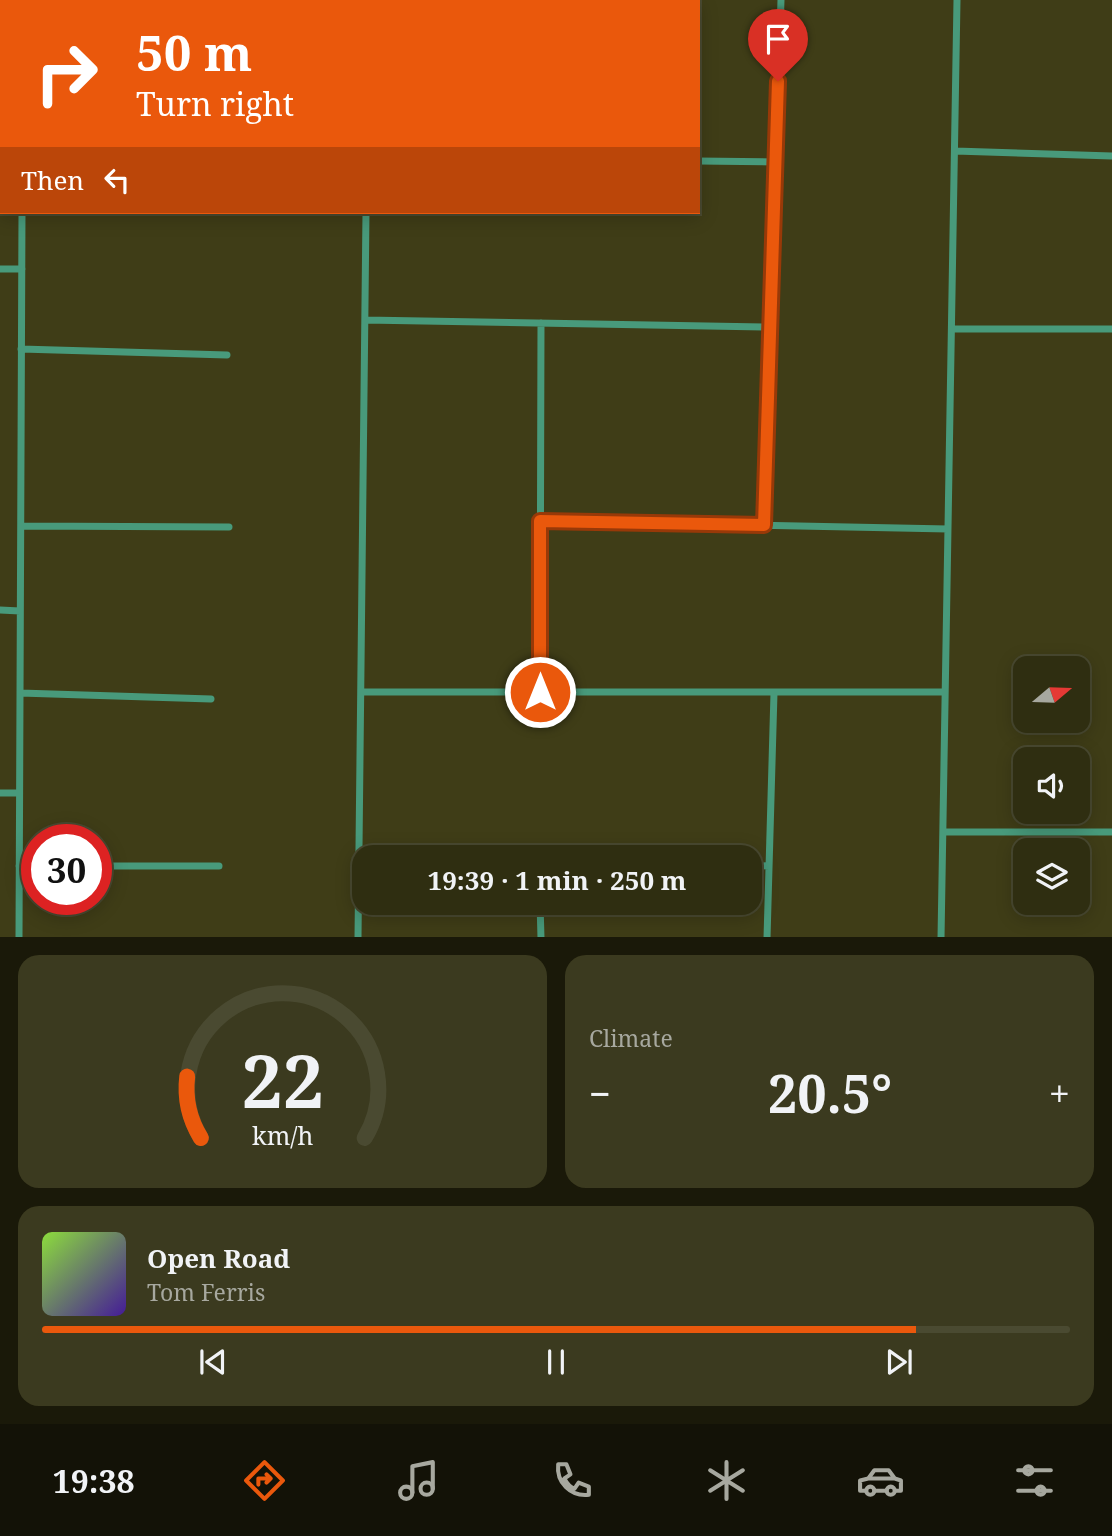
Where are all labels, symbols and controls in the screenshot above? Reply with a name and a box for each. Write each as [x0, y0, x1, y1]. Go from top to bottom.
pin [748, 9, 808, 81]
text: 50 m [136, 19, 252, 85]
icon: arrive [759, 20, 797, 58]
icon: right [21, 28, 112, 119]
text: Turn right [136, 82, 294, 125]
icon: left [98, 161, 136, 199]
text: Then [21, 162, 84, 198]
position arrow [503, 655, 577, 729]
north arrow [1013, 656, 1090, 733]
map controls [1013, 656, 1090, 915]
button: sound [1013, 747, 1090, 824]
speed limit sign: 30 [21, 824, 112, 915]
button: layers [1013, 838, 1090, 915]
text: 19:39 · 1 min · 250 m [427, 862, 687, 898]
text: Climate [589, 1022, 673, 1054]
text: 22 [241, 1030, 324, 1129]
text: 20.5° [768, 1057, 892, 1128]
text: − [589, 1067, 611, 1119]
text: + [1049, 1067, 1070, 1119]
text: km/h [252, 1117, 313, 1151]
text: Open Road [147, 1240, 290, 1276]
text: Tom Ferris [147, 1276, 265, 1308]
icon: previous [194, 1343, 232, 1381]
icon: pause [537, 1343, 575, 1381]
icon: next [880, 1343, 918, 1381]
icon: directions [240, 1456, 289, 1505]
icon: music [394, 1456, 443, 1505]
icon: phone [548, 1456, 597, 1505]
icon: climate [702, 1456, 751, 1505]
icon: car [856, 1456, 905, 1505]
icon: filters [1010, 1456, 1059, 1505]
text: 19:38 [53, 1459, 135, 1502]

